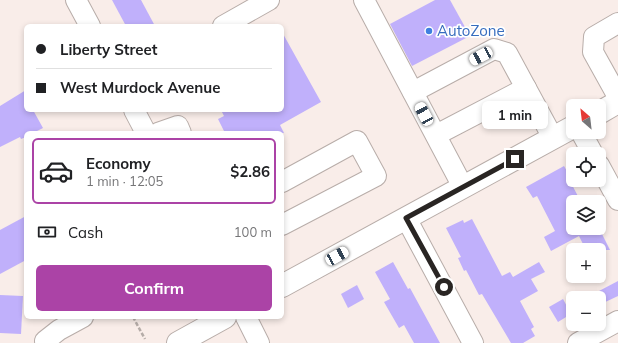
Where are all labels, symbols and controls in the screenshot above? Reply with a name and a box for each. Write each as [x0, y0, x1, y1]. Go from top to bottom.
place label: AutoZone [437, 21, 505, 40]
marker: AutoZone [424, 26, 434, 36]
text: Liberty Street [60, 40, 157, 59]
car [468, 45, 494, 67]
text: West Murdock Avenue [60, 78, 221, 97]
north arrow [566, 99, 606, 139]
map controls [566, 99, 606, 331]
car [413, 101, 435, 127]
callout: 1 min [482, 101, 548, 129]
text: 1 min [498, 107, 532, 123]
button: locate [566, 147, 606, 187]
route end [506, 150, 524, 168]
icon: car [38, 153, 74, 189]
text: Economy [86, 154, 151, 173]
text: $2.86 [230, 162, 270, 181]
text: 1 min · 12:05 [86, 173, 163, 189]
button: layers [566, 195, 606, 235]
icon: cash [36, 221, 58, 243]
text: Cash [68, 223, 103, 242]
text: 100 m [234, 224, 272, 240]
button: + [566, 243, 606, 283]
car [324, 245, 350, 267]
button: Confirm [36, 265, 272, 311]
route start [435, 278, 453, 296]
button: − [566, 291, 606, 331]

